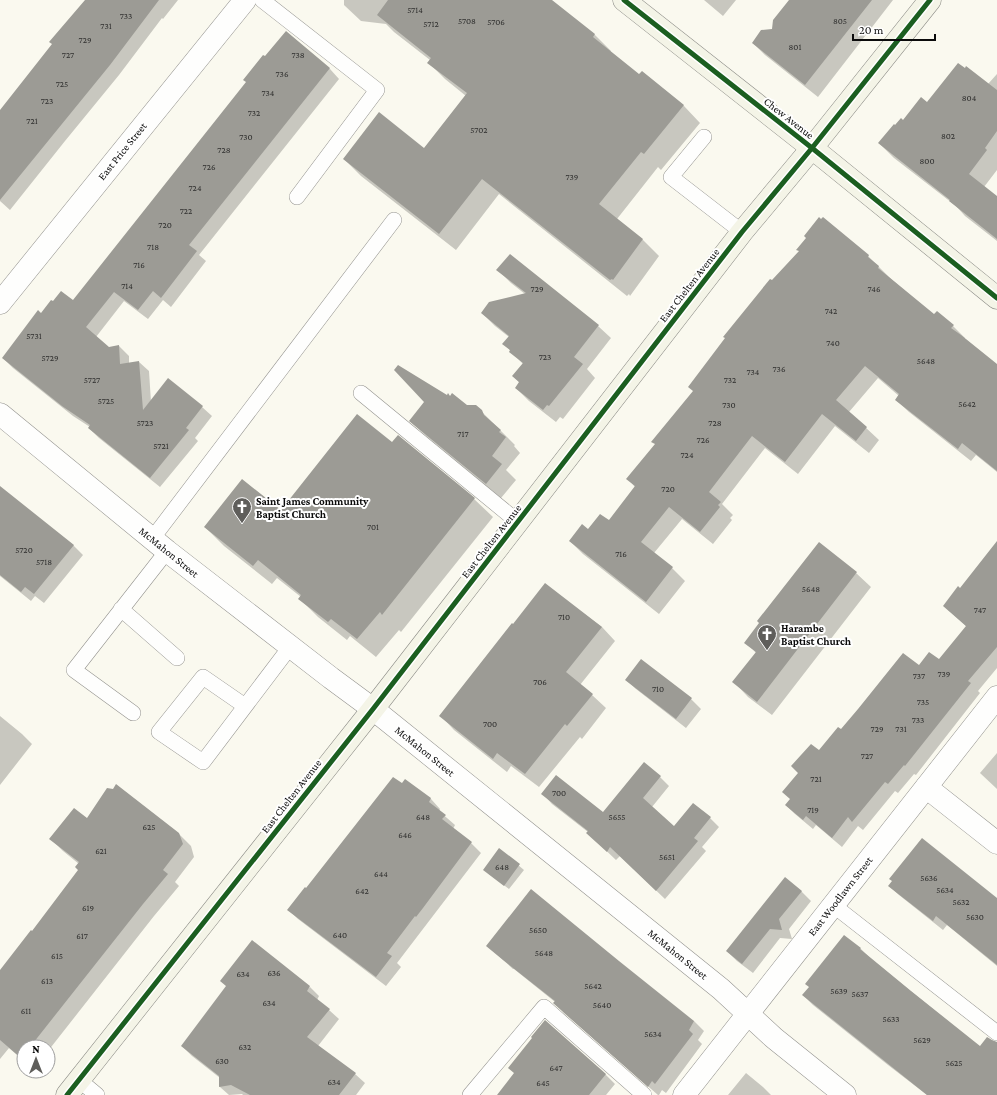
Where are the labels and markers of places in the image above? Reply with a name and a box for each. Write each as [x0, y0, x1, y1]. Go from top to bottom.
place label: Saint James Community Baptist Church [256, 495, 369, 520]
church icon: Saint James Community Baptist Church [231, 496, 253, 524]
place label: Harambe Baptist Church [781, 622, 852, 647]
church icon: Harambe Baptist Church [756, 623, 778, 651]

